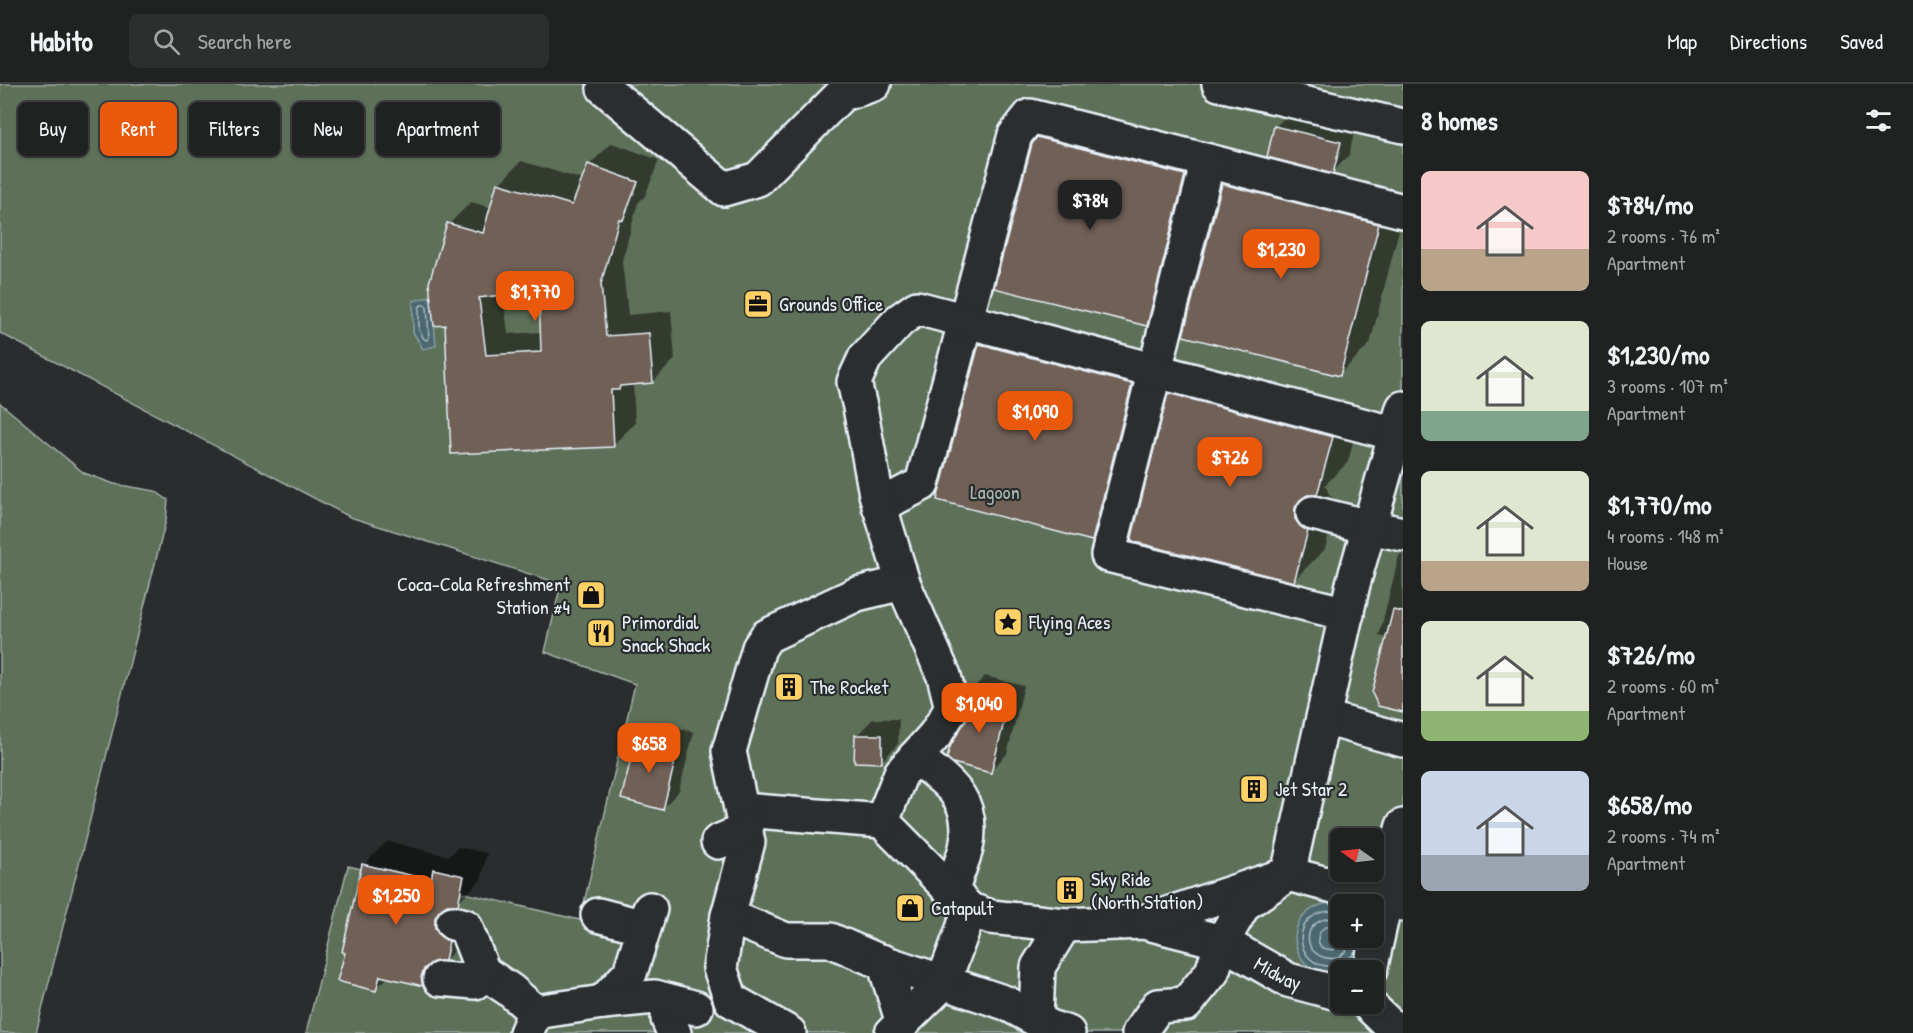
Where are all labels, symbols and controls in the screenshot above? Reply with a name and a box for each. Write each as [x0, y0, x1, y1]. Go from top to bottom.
search box [129, 14, 549, 68]
text: Habito [30, 22, 93, 60]
icon: search [150, 25, 183, 58]
text: Search here [198, 26, 292, 56]
text: Map [1667, 27, 1697, 56]
text: Directions [1730, 27, 1807, 56]
text: Saved [1840, 27, 1883, 56]
chip: Buy [18, 102, 88, 156]
chip: Rent [100, 102, 177, 156]
chip: Filters [189, 102, 280, 156]
chip: New [292, 102, 364, 156]
chip: Apartment [376, 102, 500, 156]
text: 8 homes [1421, 103, 1498, 138]
icon: filters [1862, 104, 1895, 137]
pin: $784 [1054, 180, 1126, 231]
text: $784 [1072, 186, 1108, 213]
text: $784/mo [1607, 187, 1693, 222]
icon: home [1469, 195, 1541, 267]
text: 2 rooms · 76 m² [1607, 222, 1720, 249]
pin: $1,230 [1232, 229, 1330, 280]
text: $1,230 [1257, 235, 1305, 262]
text: Apartment [1607, 249, 1685, 276]
pin: $1,770 [486, 271, 584, 322]
text: $1,770 [510, 277, 560, 304]
office icon: Grounds Office [742, 288, 774, 320]
place label: Grounds Office [779, 290, 883, 317]
text: $1,230/mo [1607, 337, 1710, 372]
icon: home [1469, 345, 1541, 417]
text: 3 rooms · 107 m² [1607, 372, 1728, 399]
pin: $1,090 [986, 391, 1084, 442]
text: $1,090 [1012, 397, 1058, 424]
text: Apartment [1607, 399, 1685, 426]
pin: $726 [1194, 437, 1266, 488]
text: $726 [1211, 443, 1249, 470]
park label: Lagoon [970, 478, 1020, 505]
text: $1,770/mo [1607, 487, 1711, 522]
icon: home [1469, 495, 1541, 567]
text: 4 rooms · 148 m² [1607, 522, 1724, 549]
text: House [1607, 549, 1648, 576]
place label: Coca-Cola Refreshment Station #4 [397, 570, 571, 620]
shop icon: Coca-Cola Refreshment Station #4 [575, 579, 607, 611]
place icon: Flying Aces [992, 606, 1024, 638]
place label: Primordial Snack Shack [622, 608, 710, 658]
place label: Flying Aces [1028, 608, 1111, 635]
restaurant icon: Primordial Snack Shack [585, 617, 617, 649]
text: $726/mo [1607, 637, 1695, 672]
icon: home [1469, 645, 1541, 717]
building icon: The Rocket [773, 671, 805, 703]
text: 2 rooms · 60 m² [1607, 672, 1719, 699]
place label: The Rocket [810, 673, 889, 700]
pin: $1,040 [930, 683, 1028, 734]
text: $1,040 [956, 689, 1002, 716]
text: Apartment [1607, 699, 1685, 726]
pin: $658 [613, 723, 685, 774]
text: $658 [631, 729, 667, 756]
building icon: Jet Star 2 [1238, 773, 1270, 805]
place label: Jet Star 2 [1275, 775, 1348, 802]
text: $658/mo [1607, 787, 1692, 822]
icon: home [1469, 795, 1541, 867]
text: 2 rooms · 74 m² [1607, 822, 1719, 849]
north arrow [1330, 828, 1384, 882]
map controls [1330, 828, 1384, 1014]
text: Apartment [1607, 849, 1685, 876]
place label: Sky Ride (North Station) [1091, 865, 1204, 915]
building icon: Sky Ride (North Station) [1054, 874, 1086, 906]
pin: $1,250 [347, 875, 445, 926]
text: $1,250 [372, 881, 420, 908]
shop icon: Catapult [894, 892, 926, 924]
place label: Catapult [931, 894, 994, 921]
button: + [1330, 894, 1384, 948]
street label: Midway [1250, 950, 1304, 996]
button: − [1330, 960, 1384, 1014]

